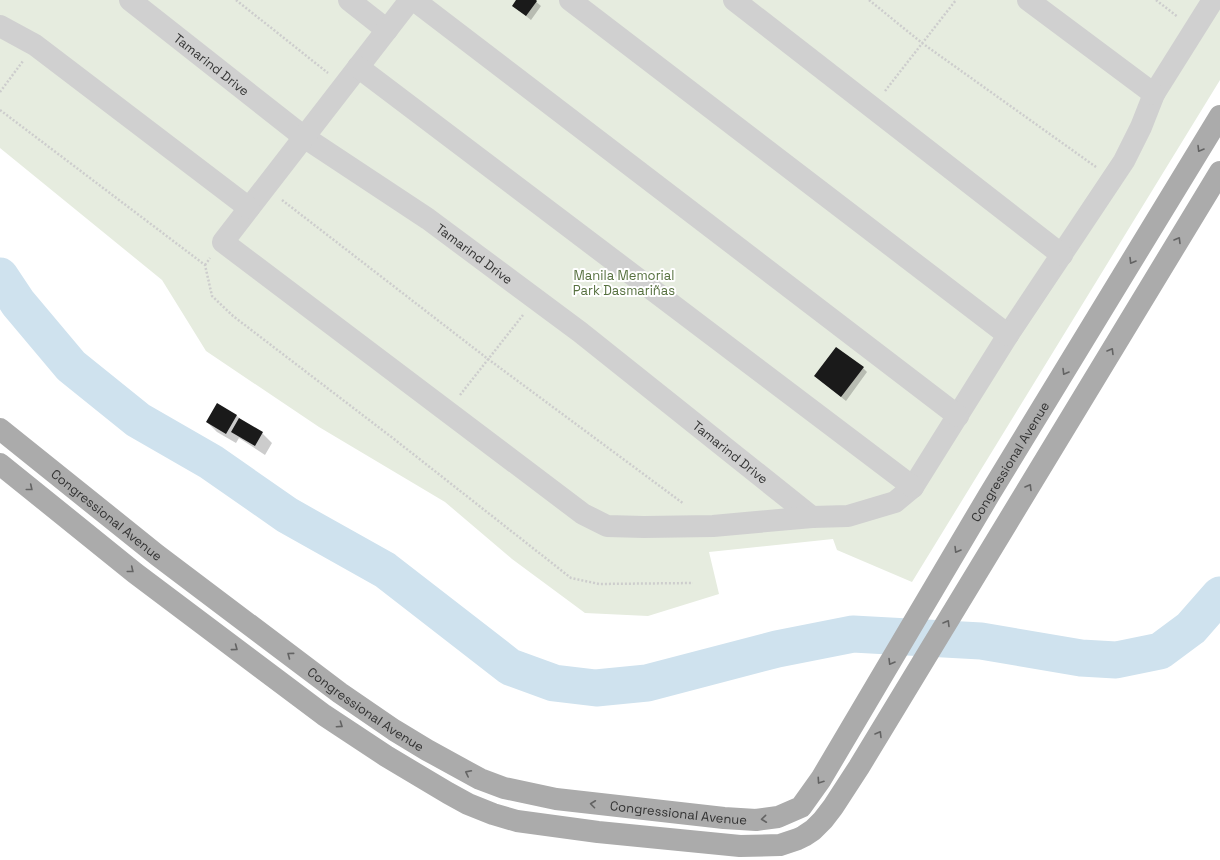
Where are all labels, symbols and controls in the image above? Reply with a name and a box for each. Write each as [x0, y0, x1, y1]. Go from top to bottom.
street label: Tamarind Drive [170, 29, 253, 99]
one-way arrow [1197, 145, 1204, 152]
street label: Tamarind Drive [433, 219, 516, 288]
one-way arrow [1174, 237, 1181, 244]
one-way arrow [1130, 256, 1137, 263]
park label: Manila Memorial Park Dasmariñas [573, 267, 675, 299]
one-way arrow [1106, 348, 1114, 355]
one-way arrow [1062, 368, 1069, 375]
street label: Congressional Avenue [967, 398, 1053, 525]
street label: Tamarind Drive [689, 417, 772, 487]
street label: Congressional Avenue [48, 465, 166, 565]
one-way arrow [26, 484, 33, 491]
one-way arrow [1025, 484, 1032, 491]
one-way arrow [954, 546, 961, 553]
one-way arrow [127, 566, 134, 573]
one-way arrow [942, 620, 949, 627]
one-way arrow [231, 643, 238, 650]
one-way arrow [287, 653, 294, 660]
one-way arrow [888, 658, 895, 665]
street label: Congressional Avenue [304, 663, 427, 755]
one-way arrow [336, 720, 343, 728]
one-way arrow [875, 731, 882, 738]
one-way arrow [465, 770, 472, 777]
one-way arrow [817, 777, 825, 784]
street label: Congressional Avenue [609, 797, 748, 828]
one-way arrow [590, 800, 596, 809]
one-way arrow [761, 815, 767, 824]

